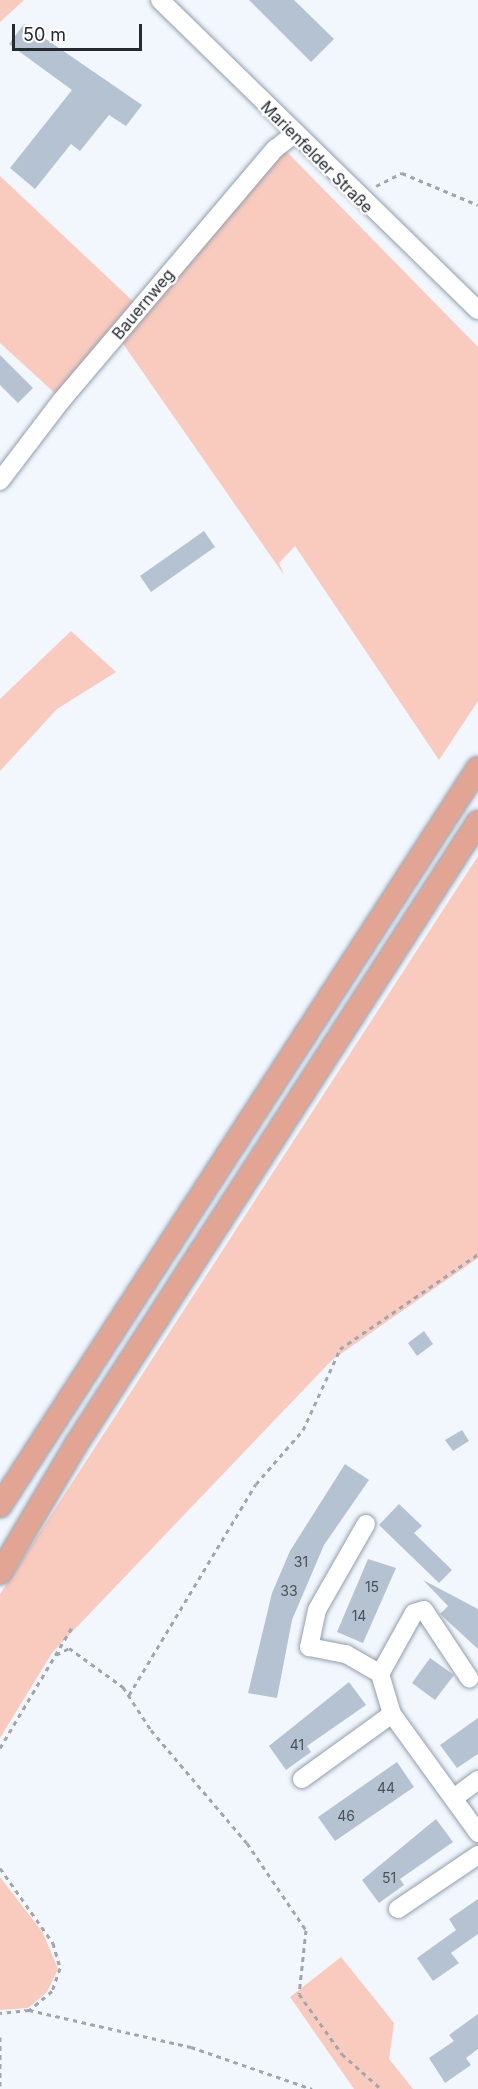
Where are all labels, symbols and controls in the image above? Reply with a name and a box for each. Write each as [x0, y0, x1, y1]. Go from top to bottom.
scale bar [15, 12, 146, 50]
text: 50 m [23, 24, 66, 45]
street label: Marienfelder Straße [257, 97, 377, 217]
street label: Bauernweg [108, 265, 178, 343]
house number: 31 [294, 1554, 308, 1570]
house number: 15 [365, 1579, 379, 1595]
house number: 33 [280, 1583, 298, 1599]
house number: 14 [352, 1608, 366, 1624]
house number: 41 [290, 1737, 304, 1753]
house number: 44 [377, 1780, 395, 1796]
house number: 46 [337, 1808, 355, 1824]
house number: 51 [382, 1870, 396, 1886]

